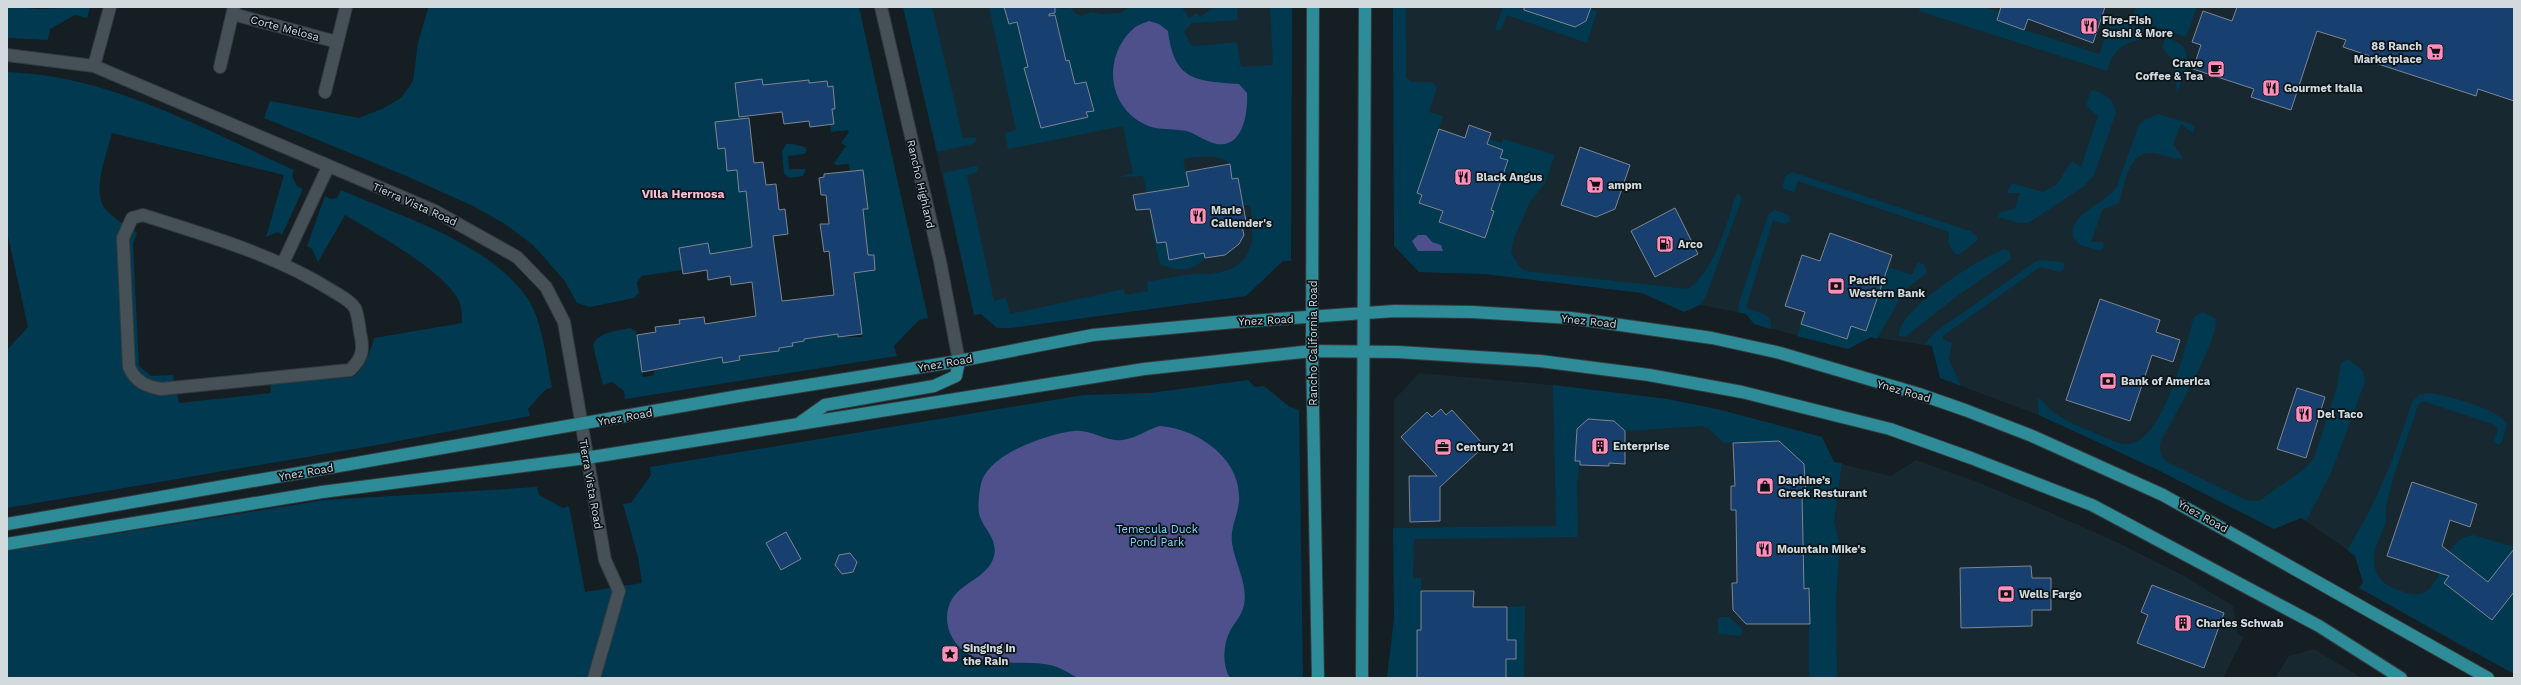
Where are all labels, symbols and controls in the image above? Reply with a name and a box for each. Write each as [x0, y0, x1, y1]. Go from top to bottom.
street label: Corte Melosa [249, 13, 321, 44]
place label: Fire-Fish Sushi & More [2102, 14, 2173, 40]
restaurant icon: Fire-Fish Sushi & More [2079, 16, 2099, 36]
place label: 88 Ranch Marketplace [2354, 40, 2422, 66]
supermarket icon: 88 Ranch Marketplace [2425, 42, 2445, 62]
place label: Crave Coffee & Tea [2135, 57, 2204, 83]
cafe icon: Crave Coffee & Tea [2206, 59, 2226, 79]
restaurant icon: Gourmet Italia [2261, 78, 2281, 98]
place label: Gourmet Italia [2284, 82, 2363, 95]
street label: Rancho Highland [904, 138, 937, 230]
restaurant icon: Black Angus [1453, 167, 1473, 187]
place label: Black Angus [1476, 171, 1543, 184]
supermarket icon: ampm [1585, 175, 1605, 195]
place label: ampm [1608, 179, 1642, 192]
street label: Tierra Vista Road [371, 180, 459, 229]
district label: Villa Hermosa [642, 187, 724, 201]
place label: Marie Callender's [1211, 204, 1272, 230]
restaurant icon: Marie Callender's [1188, 206, 1208, 226]
fuel station icon: Arco [1655, 234, 1675, 254]
place label: Arco [1678, 238, 1703, 251]
place label: Pacific Western Bank [1849, 274, 1925, 300]
bank icon: Pacific Western Bank [1826, 276, 1846, 296]
street label: Rancho California Road [1307, 280, 1320, 406]
street label: Ynez Road [1561, 312, 1617, 331]
street label: Ynez Road [1238, 313, 1294, 328]
street label: Ynez Road [917, 352, 973, 375]
bank icon: Bank of America [2098, 371, 2118, 391]
place label: Bank of America [2121, 375, 2211, 388]
street label: Ynez Road [1875, 378, 1932, 405]
restaurant icon: Del Taco [2294, 404, 2314, 424]
street label: Ynez Road [597, 406, 653, 429]
place label: Del Taco [2317, 408, 2363, 421]
building icon: Enterprise [1590, 436, 1610, 456]
office icon: Century 21 [1433, 437, 1453, 457]
street label: Tierra Vista Road [576, 438, 605, 530]
place label: Enterprise [1613, 440, 1670, 453]
place label: Century 21 [1456, 441, 1513, 454]
street label: Ynez Road [278, 461, 334, 484]
place label: Daphine’s Greek Resturant [1778, 474, 1867, 500]
shop icon: Daphine’s Greek Resturant [1755, 476, 1775, 496]
street label: Ynez Road [2175, 497, 2230, 536]
park label: Temecula Duck Pond Park [1116, 523, 1198, 549]
restaurant icon: Mountain Mike's [1754, 539, 1774, 559]
place label: Mountain Mike's [1777, 543, 1866, 556]
bank icon: Wells Fargo [1996, 584, 2016, 604]
place label: Wells Fargo [2019, 588, 2082, 601]
building icon: Charles Schwab [2173, 613, 2193, 633]
place label: Charles Schwab [2196, 617, 2284, 630]
place label: Singing in the Rain [963, 642, 1016, 668]
place icon: Singing in the Rain [940, 644, 960, 664]

